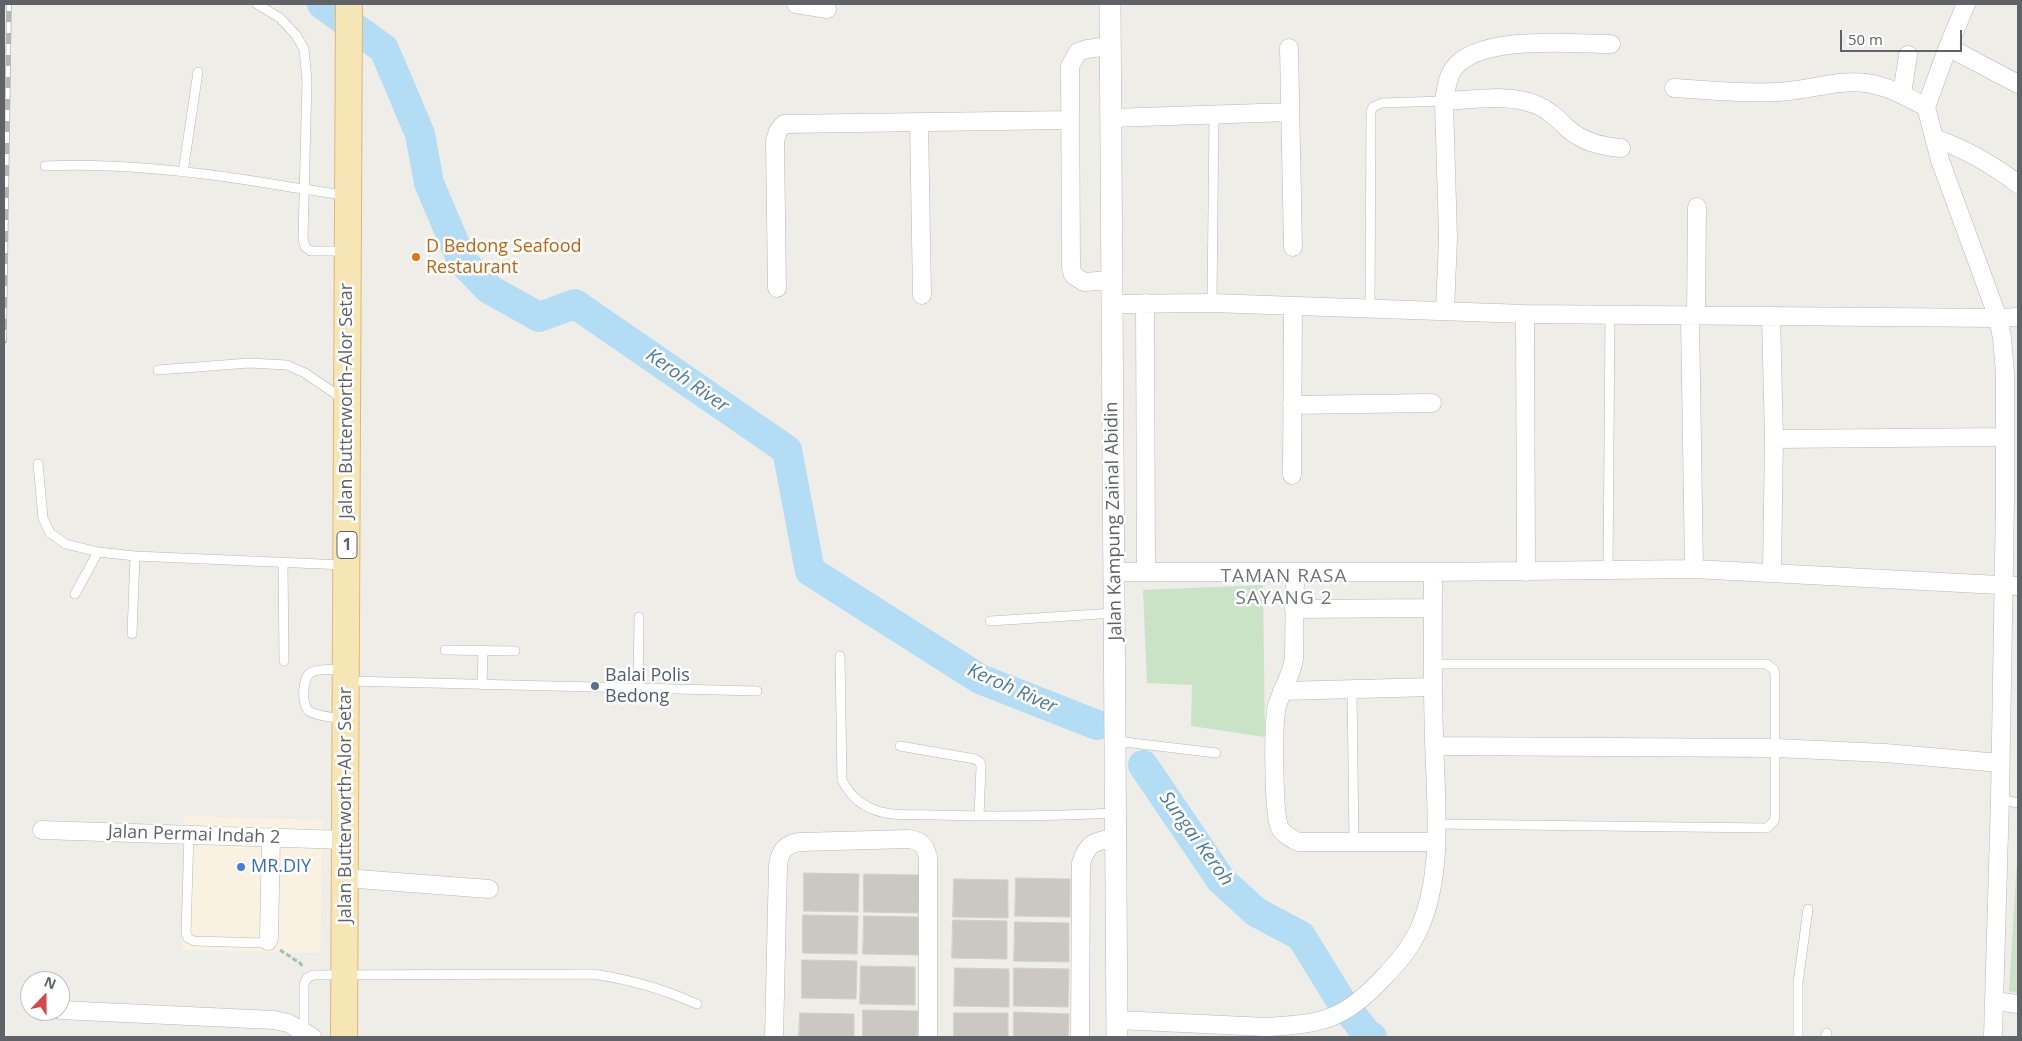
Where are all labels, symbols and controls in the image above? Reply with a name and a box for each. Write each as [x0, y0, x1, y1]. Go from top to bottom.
scale bar [1842, 20, 1964, 52]
text: 50 m [1848, 29, 1883, 49]
place label: D Bedong Seafood Restaurant [426, 236, 582, 278]
marker: D Bedong Seafood Restaurant [410, 251, 422, 263]
street label: Jalan Butterworth-Alor Setar [336, 283, 358, 519]
water label: Keroh River [641, 344, 733, 418]
street label: Jalan Kampung Zainal Abidin [1101, 401, 1127, 641]
road number: 1 [337, 532, 357, 558]
district label: TAMAN RASA SAYANG 2 [1219, 566, 1349, 610]
water label: Keroh River [964, 659, 1060, 719]
place label: Balai Polis Bedong [605, 665, 690, 708]
marker: Balai Polis Bedong [589, 680, 601, 692]
street label: Jalan Butterworth-Alor Setar [335, 687, 357, 923]
water label: Sungai Keroh [1154, 787, 1238, 891]
street label: Jalan Permai Indah 2 [107, 821, 281, 849]
place label: MR.DIY [251, 856, 311, 878]
marker: MR.DIY [235, 861, 247, 873]
north arrow [20, 971, 70, 1021]
text: N [42, 972, 59, 993]

